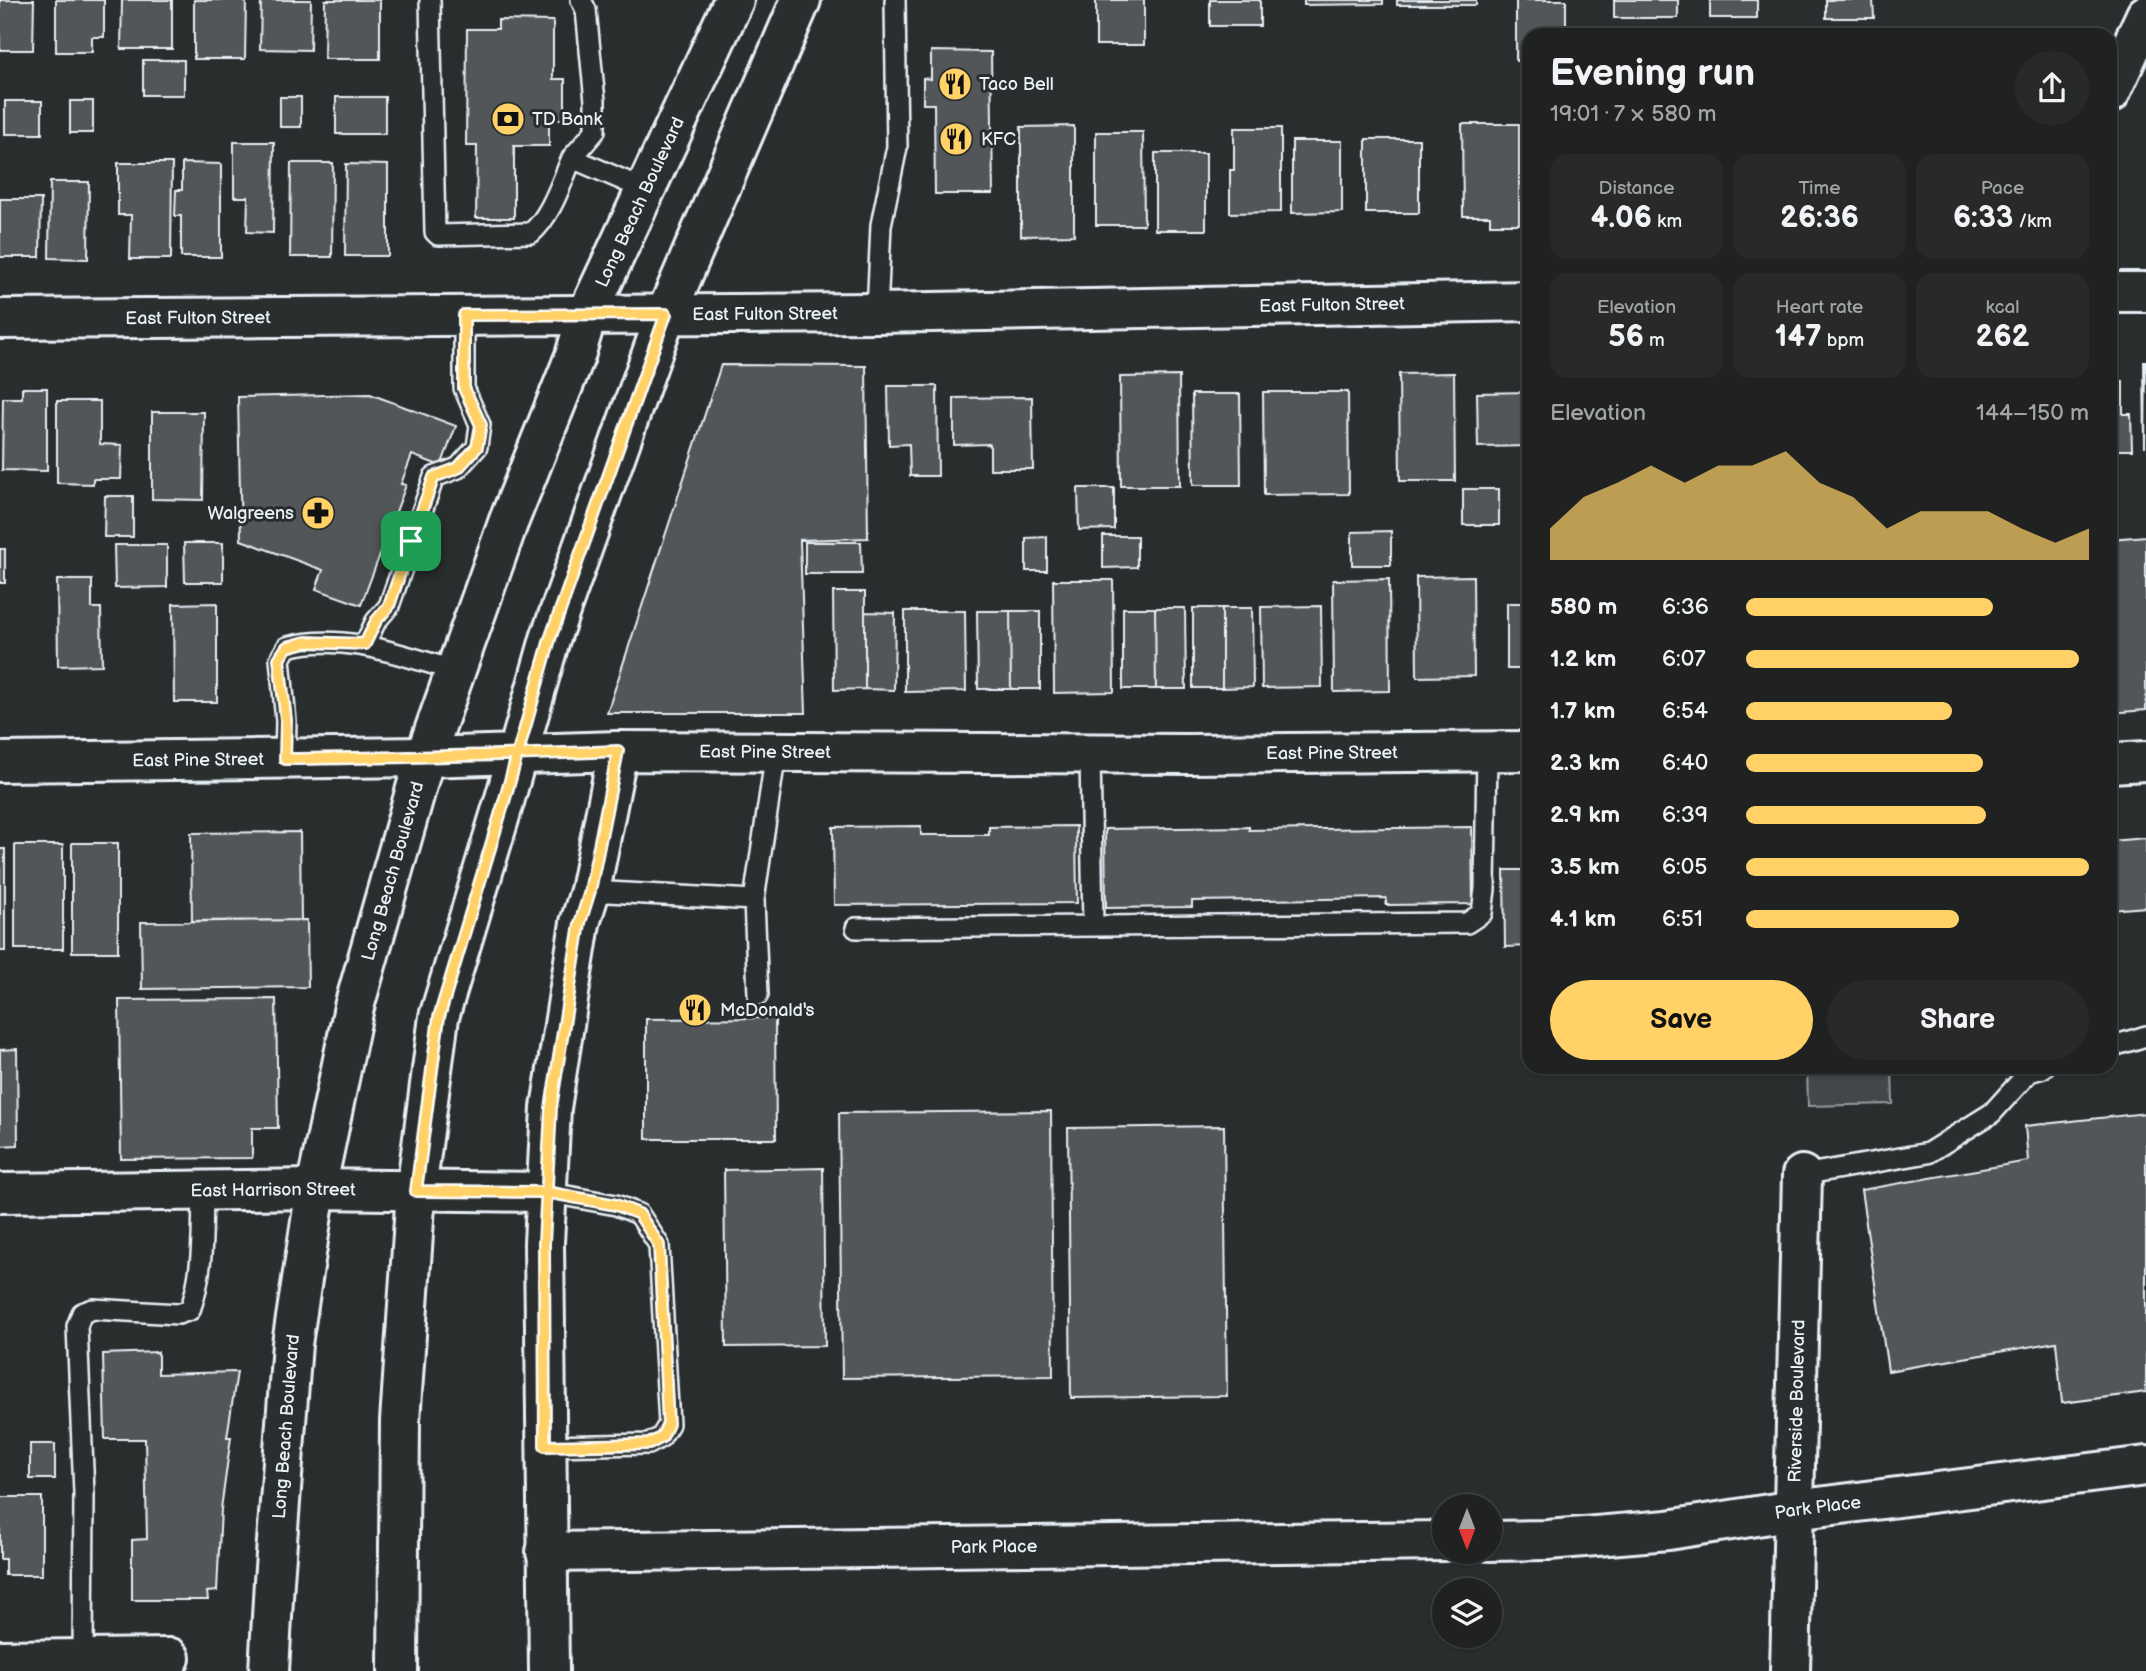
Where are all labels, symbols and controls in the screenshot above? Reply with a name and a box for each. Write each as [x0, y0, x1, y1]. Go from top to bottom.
text: Evening run [1550, 51, 1755, 96]
button: share [2015, 51, 2089, 125]
restaurant icon: Taco Bell [936, 65, 974, 103]
place label: Taco Bell [979, 74, 1054, 95]
bank icon: TD Bank [489, 100, 527, 138]
text: 19:01 · 7 × 580 m [1550, 100, 1717, 128]
place label: TD Bank [532, 109, 602, 130]
street label: Long Beach Boulevard [591, 114, 689, 291]
restaurant icon: KFC [937, 120, 975, 158]
place label: KFC [981, 129, 1016, 150]
text: Distance [1599, 177, 1674, 200]
text: Time [1798, 177, 1841, 200]
text: Pace [1981, 177, 2024, 200]
text: 4.06 [1591, 200, 1652, 236]
text: 26:36 [1780, 200, 1859, 236]
text: 6:33 [1953, 200, 2013, 236]
text: km [1652, 210, 1682, 233]
text: /km [2013, 210, 2052, 233]
street label: East Fulton Street [1259, 293, 1405, 317]
text: Elevation [1597, 296, 1676, 319]
text: Heart rate [1776, 296, 1863, 319]
text: kcal [1985, 296, 2020, 319]
street label: East Fulton Street [692, 303, 838, 325]
street label: East Fulton Street [125, 307, 271, 329]
text: 56 [1608, 319, 1644, 355]
text: 147 [1775, 319, 1822, 355]
text: 262 [1975, 319, 2030, 355]
text: m [1644, 329, 1665, 352]
text: bpm [1822, 329, 1864, 352]
text: Elevation [1550, 399, 1646, 427]
text: 144–150 m [1976, 399, 2089, 427]
pharmacy icon: Walgreens [299, 494, 337, 532]
place label: Walgreens [208, 503, 294, 524]
pin [381, 511, 441, 571]
icon: arrive [392, 522, 430, 560]
text: 580 m [1550, 593, 1617, 621]
text: 6:36 [1662, 593, 1709, 621]
text: 1.2 km [1550, 645, 1616, 673]
text: 6:07 [1662, 645, 1706, 673]
text: 1.7 km [1550, 697, 1615, 725]
text: 6:54 [1662, 697, 1708, 725]
street label: East Pine Street [699, 741, 831, 763]
street label: East Pine Street [1266, 742, 1398, 764]
street label: East Pine Street [132, 749, 264, 771]
text: 2.3 km [1550, 749, 1620, 777]
text: 6:40 [1662, 749, 1708, 777]
street label: Long Beach Boulevard [358, 779, 429, 963]
text: 2.9 km [1550, 801, 1620, 829]
text: 6:39 [1662, 801, 1708, 829]
text: 3.5 km [1550, 853, 1620, 881]
text: 6:05 [1662, 853, 1707, 881]
text: 4.1 km [1550, 905, 1616, 933]
text: 6:51 [1662, 905, 1703, 933]
button: Save [1550, 980, 1813, 1060]
button: Share [1827, 980, 2089, 1060]
restaurant icon: McDonald's [676, 991, 714, 1029]
place label: McDonald's [720, 1000, 815, 1021]
street label: East Harrison Street [190, 1179, 356, 1202]
street label: Riverside Boulevard [1785, 1319, 1809, 1483]
street label: Long Beach Boulevard [269, 1333, 304, 1520]
street label: Park Place [1773, 1492, 1863, 1524]
north arrow [1432, 1494, 1502, 1564]
map controls [1432, 1494, 1502, 1648]
street label: Park Place [950, 1536, 1038, 1558]
button: layers [1432, 1578, 1502, 1648]

